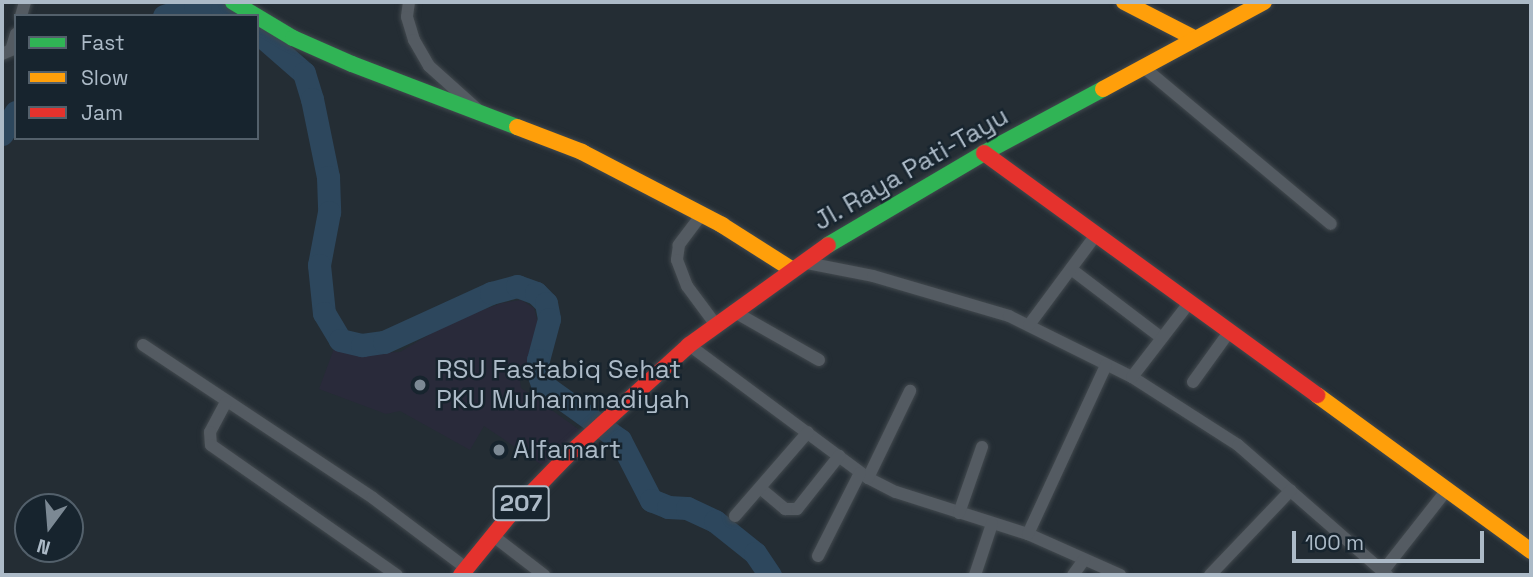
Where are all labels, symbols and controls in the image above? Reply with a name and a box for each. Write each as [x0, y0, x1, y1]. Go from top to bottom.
legend [14, 14, 259, 140]
text: Fast [81, 29, 125, 56]
text: Slow [81, 64, 129, 91]
text: Jam [81, 99, 123, 126]
street label: Jl. Raya Pati-Tayu [808, 100, 1014, 238]
place label: RSU Fastabiq Sehat PKU Muhammadiyah [436, 354, 690, 416]
marker: RSU Fastabiq Sehat PKU Muhammadiyah [410, 375, 430, 395]
place label: Alfamart [513, 434, 621, 466]
marker: Alfamart [491, 442, 507, 458]
road number: 207 [491, 482, 551, 524]
north arrow [14, 493, 84, 563]
scale bar [1295, 518, 1488, 562]
text: 100 m [1305, 529, 1364, 556]
text: N [34, 533, 53, 561]

